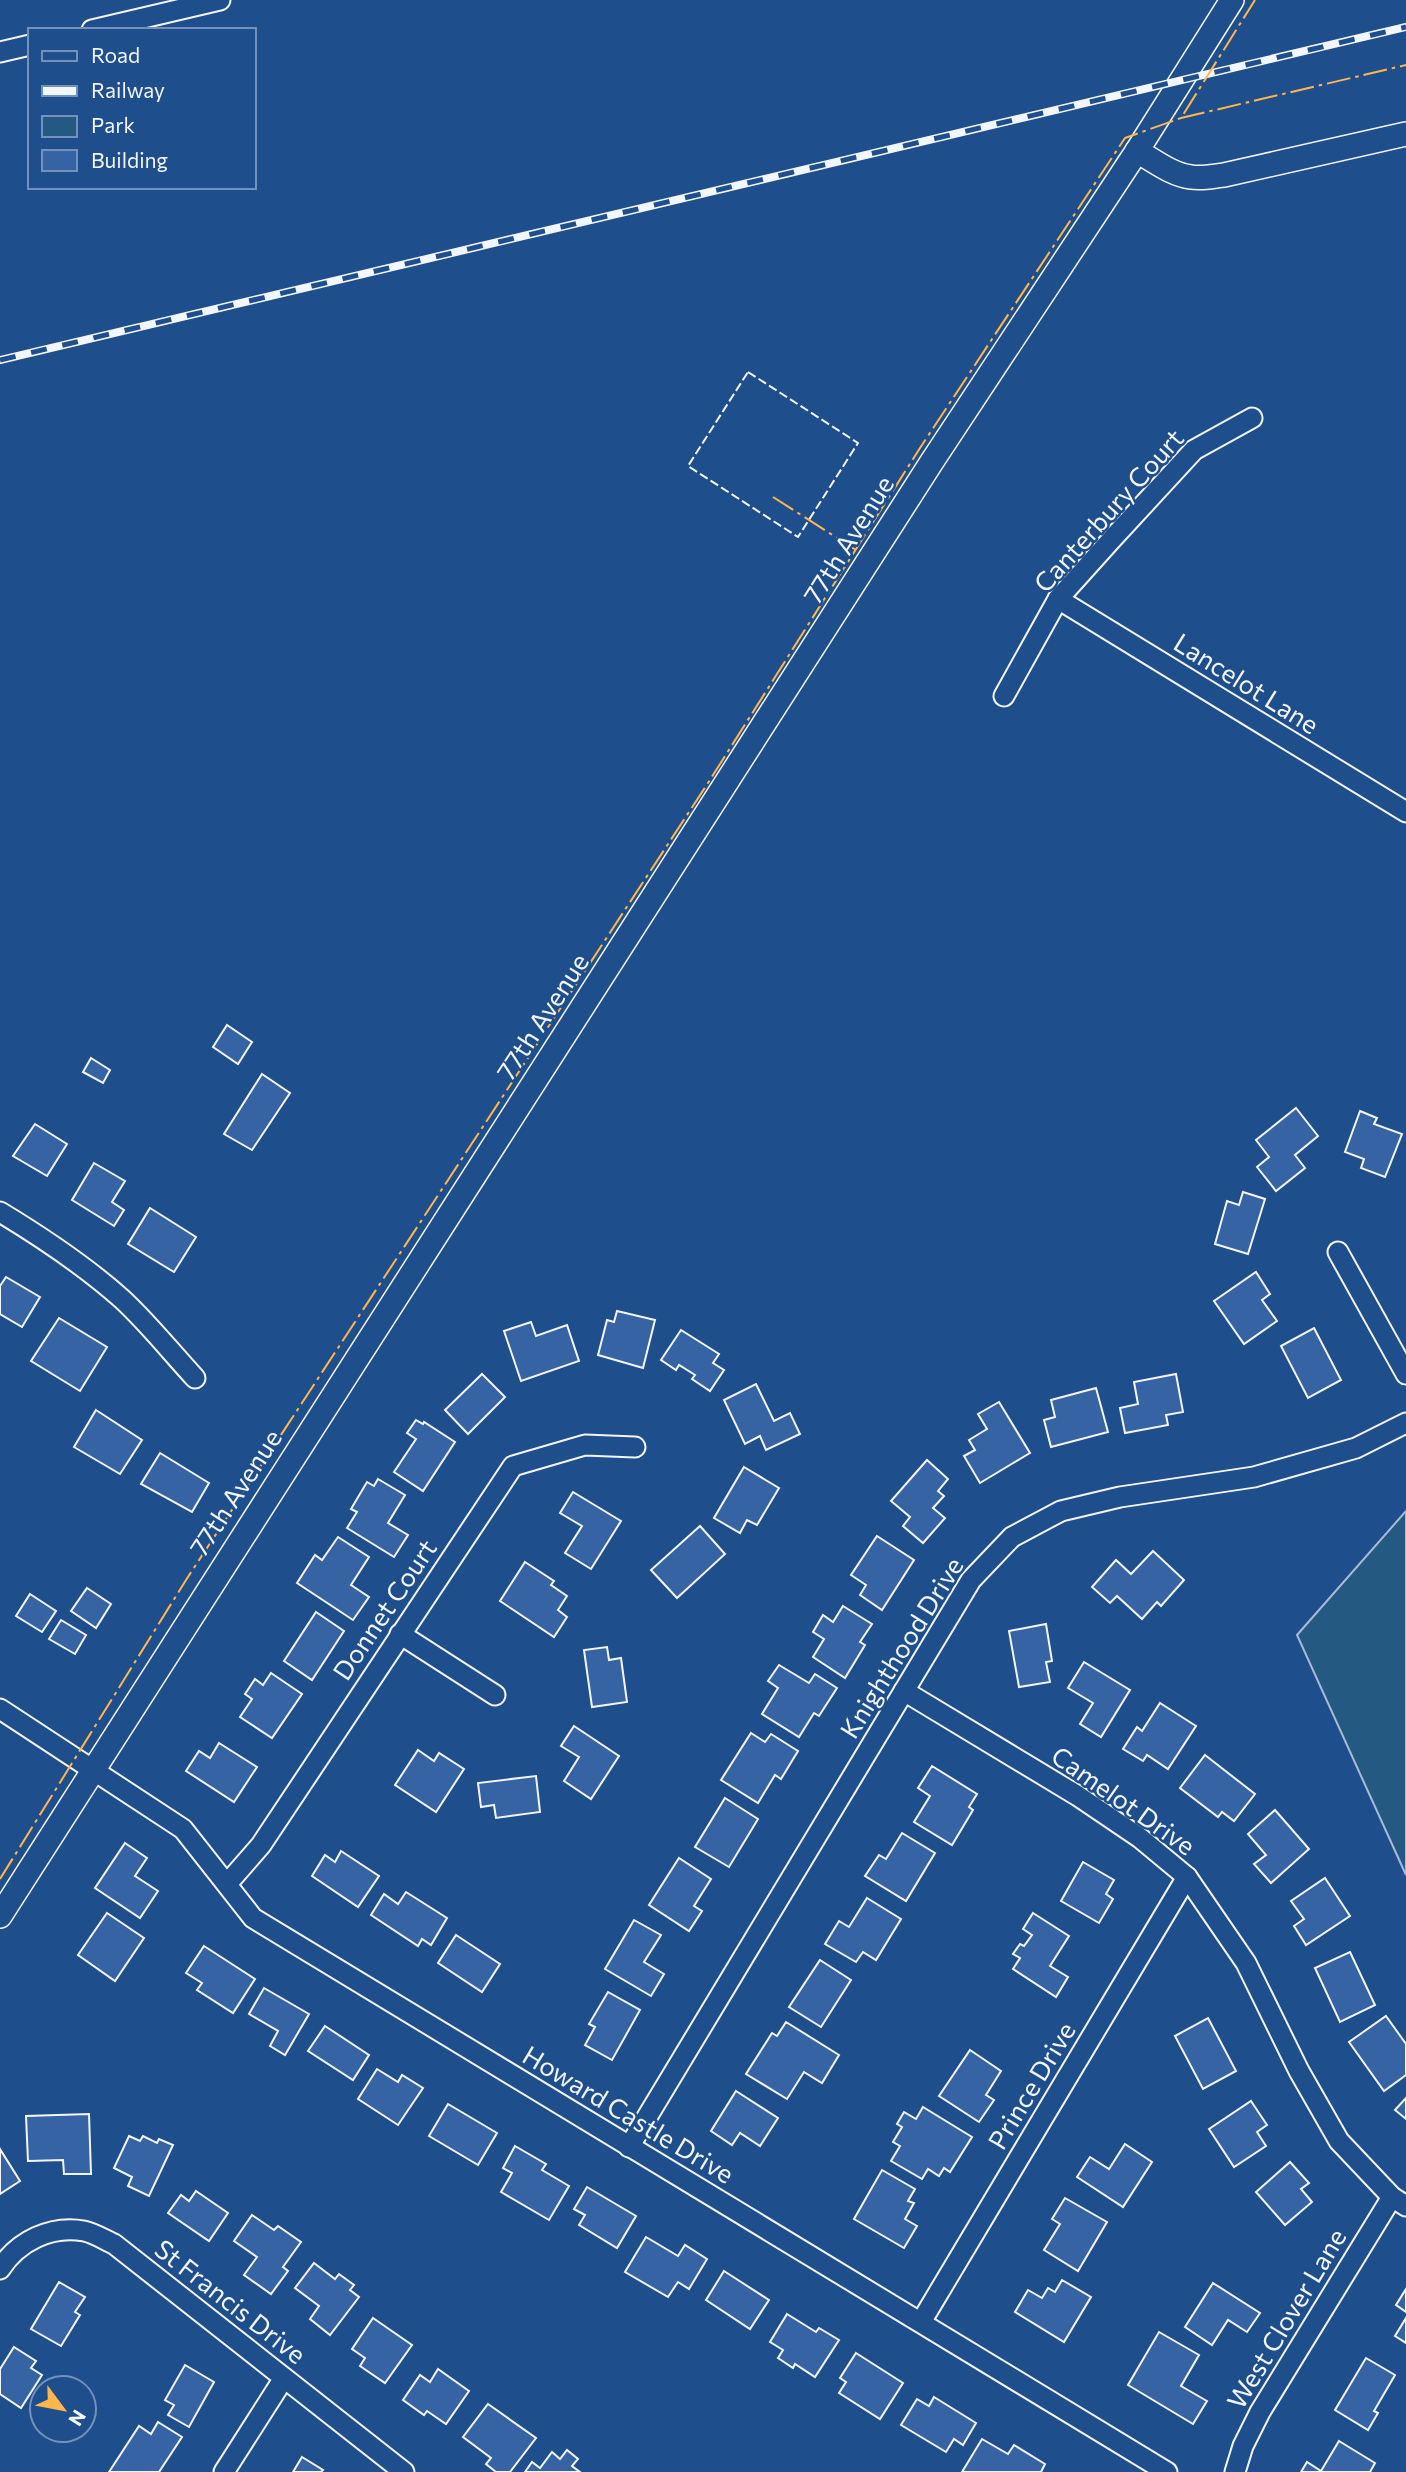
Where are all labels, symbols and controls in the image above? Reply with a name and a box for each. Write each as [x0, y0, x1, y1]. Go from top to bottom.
legend [28, 28, 256, 189]
text: Road [91, 42, 140, 67]
text: Railway [91, 77, 165, 102]
text: Park [91, 112, 135, 137]
text: Building [91, 147, 168, 172]
street label: Canterbury Court [1027, 422, 1189, 598]
street label: 77th Avenue [796, 470, 899, 609]
street label: Lancelot Lane [1169, 626, 1325, 739]
street label: 77th Avenue [489, 947, 594, 1085]
street label: 77th Avenue [182, 1423, 287, 1561]
street label: Donnet Court [325, 1533, 442, 1685]
street label: Knighthood Drive [833, 1551, 969, 1743]
street label: Camelot Drive [1046, 1739, 1202, 1861]
street label: Prince Drive [981, 2016, 1081, 2154]
street label: Howard Castle Drive [518, 2038, 740, 2189]
street label: West Clover Lane [1220, 2223, 1352, 2414]
street label: St Francis Drive [149, 2232, 313, 2369]
north arrow [28, 2374, 98, 2444]
text: N [64, 2406, 91, 2430]

